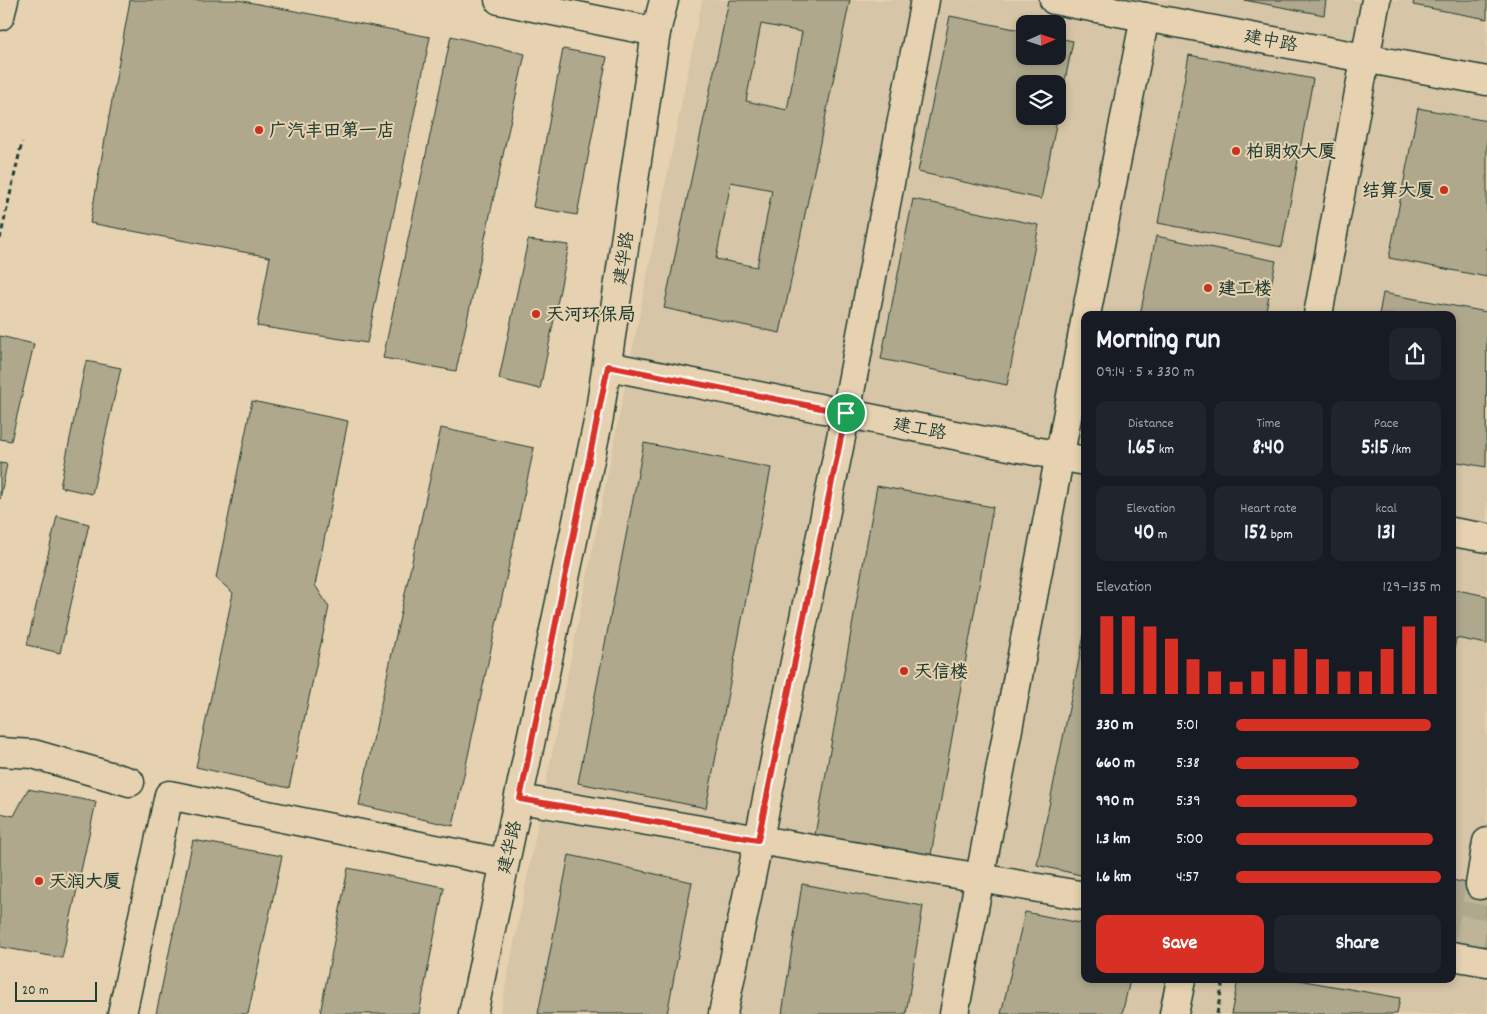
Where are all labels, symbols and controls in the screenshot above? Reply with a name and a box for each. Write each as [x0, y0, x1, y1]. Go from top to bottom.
north arrow [1016, 15, 1066, 65]
map controls [1016, 15, 1066, 125]
street label: 建中路 [1242, 25, 1299, 60]
button: layers [1016, 75, 1066, 125]
place label: 广汽丰田第一店 [269, 120, 395, 145]
marker: 广汽丰田第一店 [253, 124, 265, 136]
place label: 柏朗奴大厦 [1246, 141, 1336, 166]
marker: 柏朗奴大厦 [1230, 145, 1242, 157]
place label: 结算大厦 [1362, 180, 1434, 205]
marker: 结算大厦 [1438, 184, 1450, 196]
street label: 建华路 [609, 230, 642, 287]
place label: 建工楼 [1218, 278, 1272, 303]
marker: 建工楼 [1202, 282, 1214, 294]
place label: 天河环保局 [546, 304, 636, 329]
marker: 天河环保局 [530, 308, 542, 320]
text: Morning run [1096, 322, 1220, 362]
button: share [1389, 328, 1441, 380]
text: 09:14 · 5 × 330 m [1096, 361, 1194, 384]
pin [825, 392, 867, 434]
icon: arrive [832, 399, 860, 427]
street label: 建工路 [891, 413, 948, 448]
text: Distance [1128, 414, 1174, 434]
text: Time [1257, 414, 1280, 434]
text: Pace [1374, 414, 1399, 434]
text: 1.65 [1127, 434, 1156, 464]
text: 8:40 [1252, 434, 1285, 464]
text: 5:15 [1361, 434, 1389, 464]
text: km [1156, 440, 1174, 460]
text: /km [1389, 440, 1411, 460]
text: Elevation [1126, 499, 1175, 519]
text: Heart rate [1240, 499, 1297, 519]
text: kcal [1376, 499, 1397, 519]
text: 40 [1134, 519, 1155, 549]
text: 152 [1244, 519, 1268, 549]
text: 131 [1377, 519, 1395, 549]
text: m [1155, 525, 1167, 545]
text: bpm [1268, 525, 1293, 545]
text: Elevation [1096, 576, 1152, 599]
text: 129–135 m [1383, 576, 1441, 599]
place label: 天信楼 [914, 661, 968, 686]
marker: 天信楼 [898, 665, 910, 677]
text: 330 m [1096, 714, 1134, 737]
text: 5:01 [1176, 714, 1198, 737]
text: 660 m [1096, 752, 1135, 775]
text: 5:38 [1176, 752, 1200, 775]
text: 990 m [1096, 790, 1134, 813]
text: 5:39 [1176, 790, 1201, 813]
street label: 建华路 [493, 818, 530, 877]
text: 1.3 km [1096, 828, 1130, 851]
text: 5:00 [1176, 828, 1204, 851]
text: 1.6 km [1096, 866, 1131, 889]
text: 4:57 [1176, 866, 1199, 889]
place label: 天润大厦 [49, 871, 121, 896]
marker: 天润大厦 [33, 875, 45, 887]
button: Save [1096, 915, 1264, 973]
button: Share [1274, 915, 1441, 973]
scale bar [15, 979, 98, 1002]
text: 20 m [22, 981, 49, 1001]

